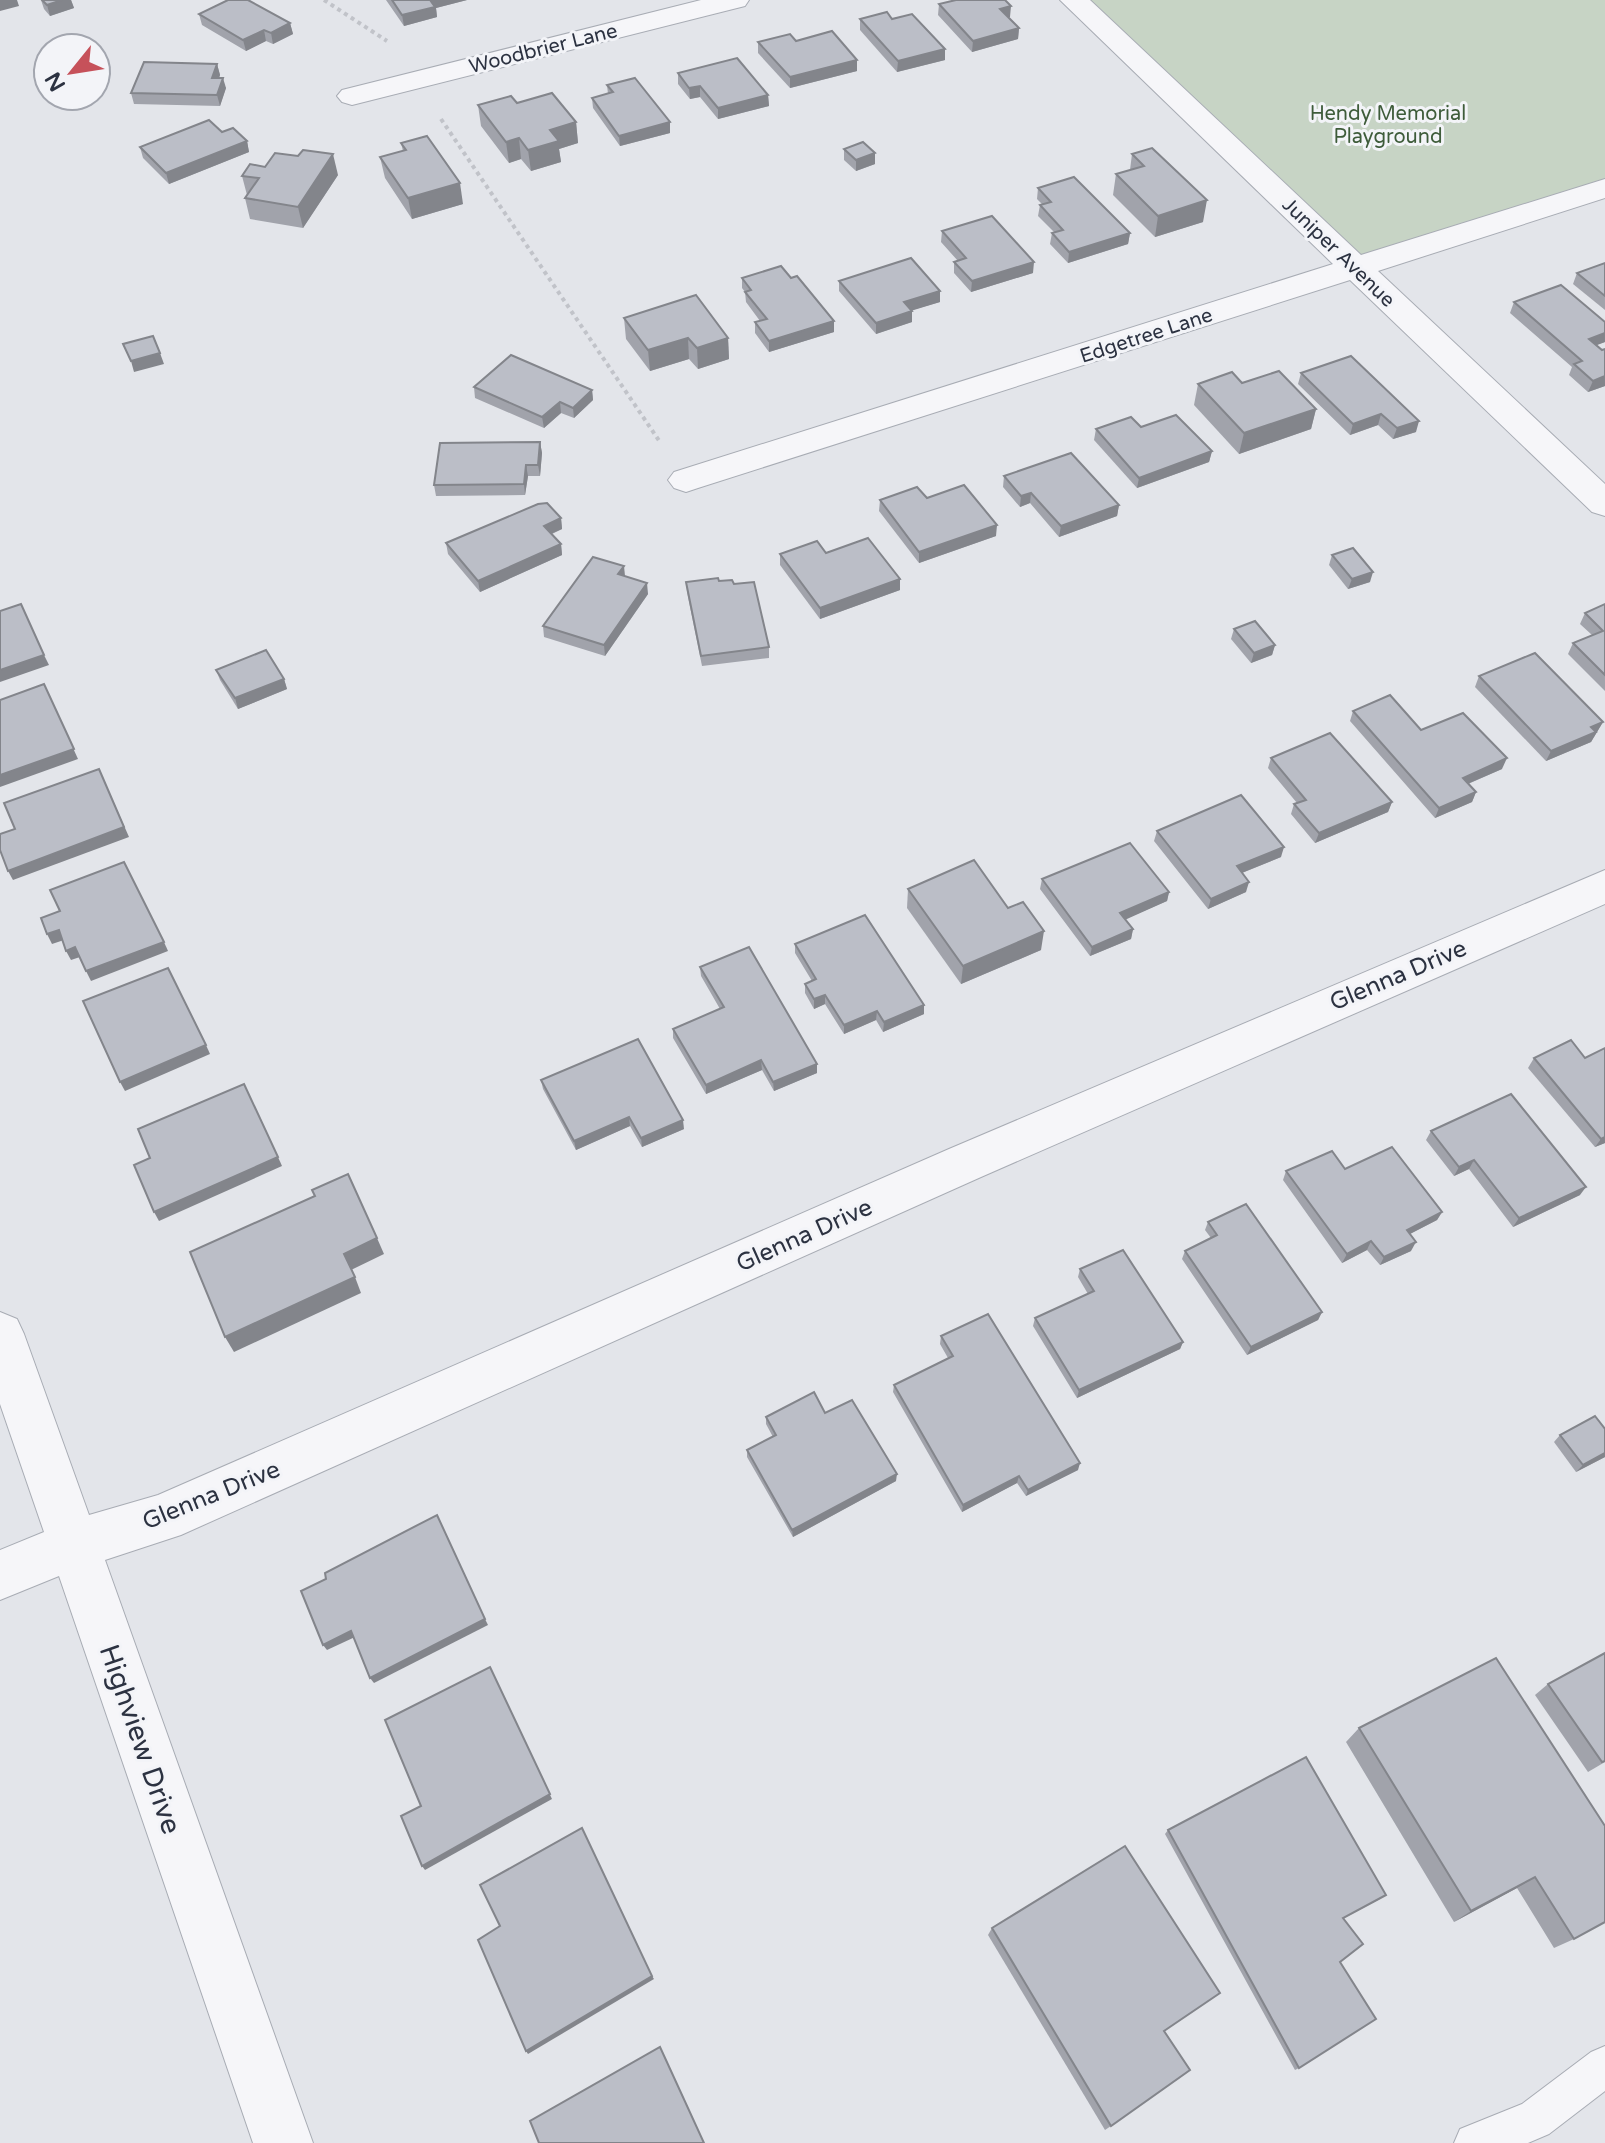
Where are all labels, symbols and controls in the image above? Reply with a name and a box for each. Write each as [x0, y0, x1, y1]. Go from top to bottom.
street label: Woodbrier Lane [467, 19, 620, 79]
north arrow [32, 32, 112, 112]
text: N [40, 67, 71, 96]
park label: Hendy Memorial Playground [1310, 102, 1466, 149]
street label: Juniper Avenue [1277, 193, 1400, 312]
street label: Edgetree Lane [1077, 303, 1216, 369]
street label: Glenna Drive [1325, 934, 1471, 1017]
street label: Glenna Drive [732, 1193, 877, 1278]
street label: Glenna Drive [138, 1455, 284, 1536]
street label: Highview Drive [92, 1640, 188, 1839]

